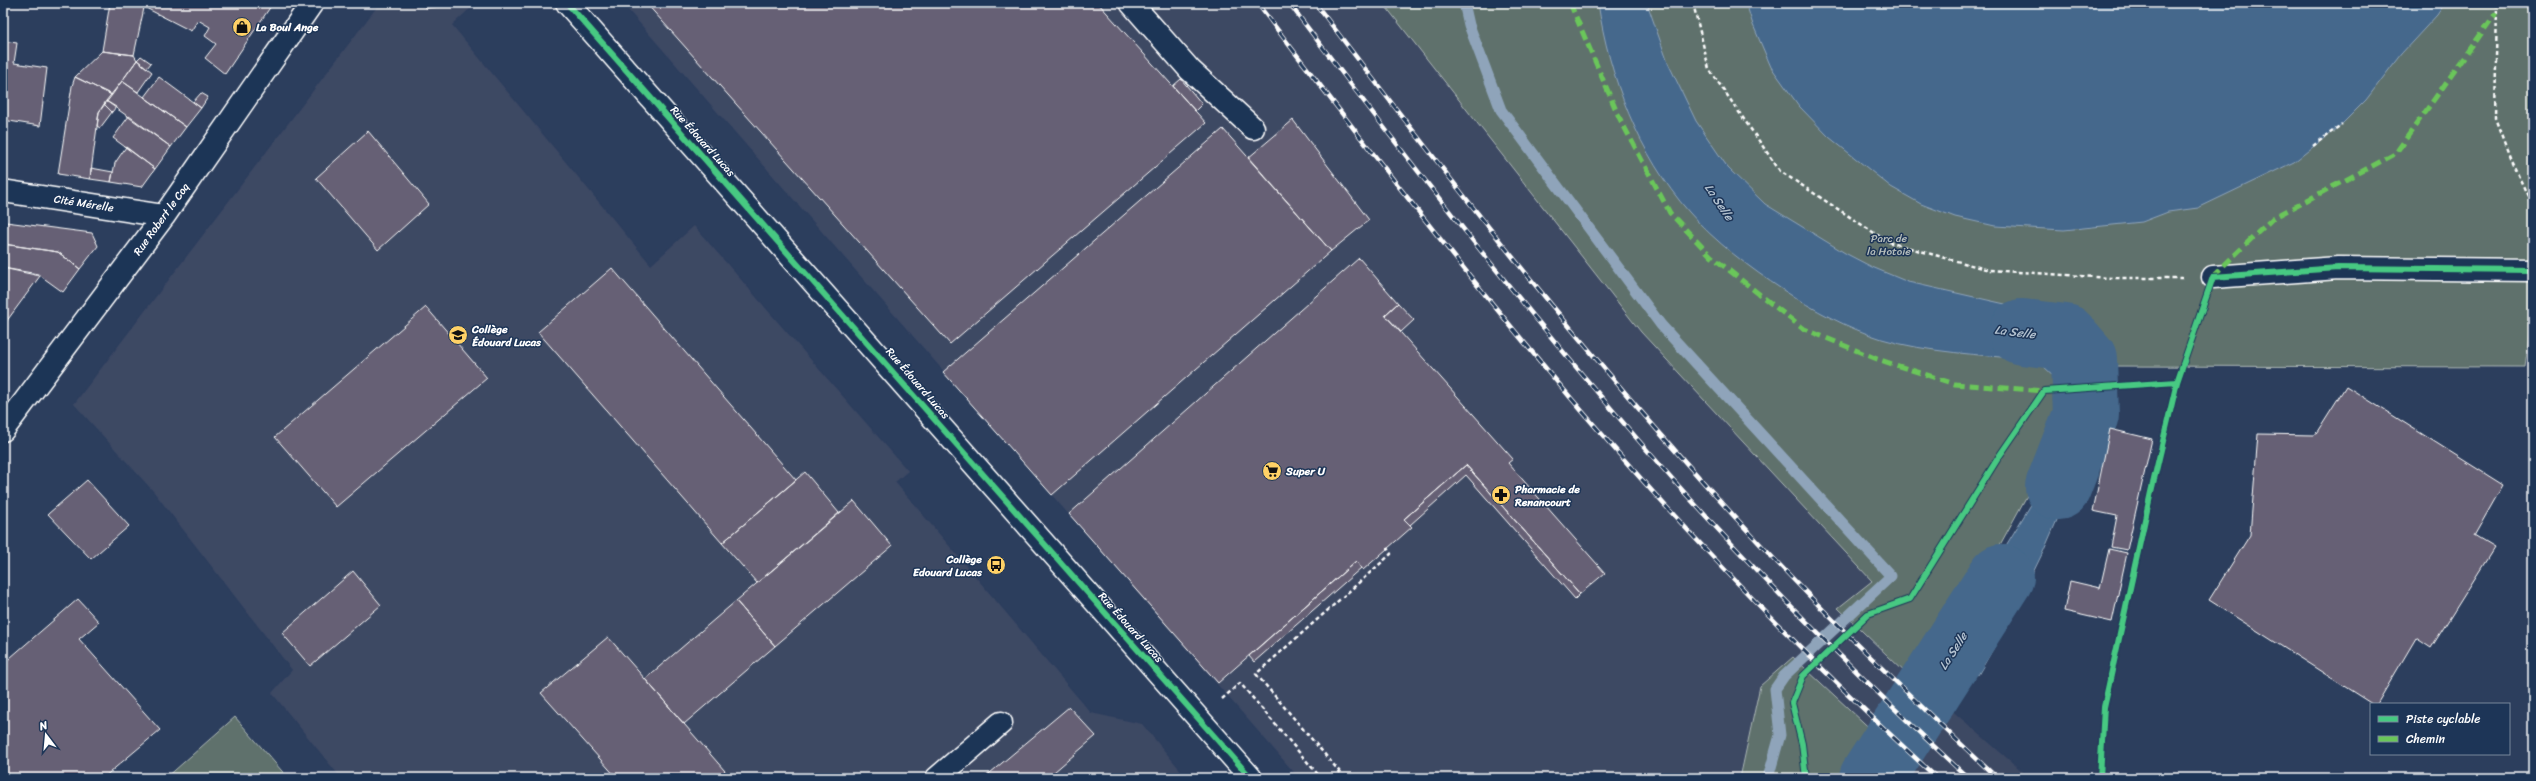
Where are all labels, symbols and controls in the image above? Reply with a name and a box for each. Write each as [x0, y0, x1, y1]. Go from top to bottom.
shop icon: La Boul Ange [231, 16, 253, 38]
place label: La Boul Ange [256, 18, 319, 37]
street label: Rue Édouard Lucas [665, 102, 740, 182]
street label: Rue Robert le Coq [128, 178, 195, 260]
water label: La Selle [1698, 179, 1740, 226]
street label: Cité Mérelle [53, 189, 116, 218]
park label: Parc de la Hotoie [1867, 229, 1911, 261]
water label: La Selle [1993, 319, 2038, 346]
place label: Collège Édouard Lucas [471, 320, 542, 352]
school or university icon: Collège Édouard Lucas [447, 324, 469, 346]
street label: Rue Édouard Lucas [881, 343, 955, 424]
supermarket icon: Super U [1261, 460, 1283, 482]
place label: Super U [1285, 462, 1326, 481]
place label: Pharmacie de Renancourt [1514, 480, 1580, 512]
pharmacy icon: Pharmacie de Renancourt [1490, 484, 1512, 506]
place label: Collège Edouard Lucas [913, 550, 983, 582]
bus stop icon: Collège Edouard Lucas [985, 554, 1007, 576]
street label: Rue Édouard Lucas [1093, 588, 1168, 668]
water label: La Selle [1933, 627, 1974, 674]
legend [2370, 703, 2510, 755]
text: Piste cyclable [2406, 708, 2480, 730]
north arrow [26, 715, 66, 755]
text: N [36, 716, 50, 736]
text: Chemin [2406, 728, 2445, 750]

